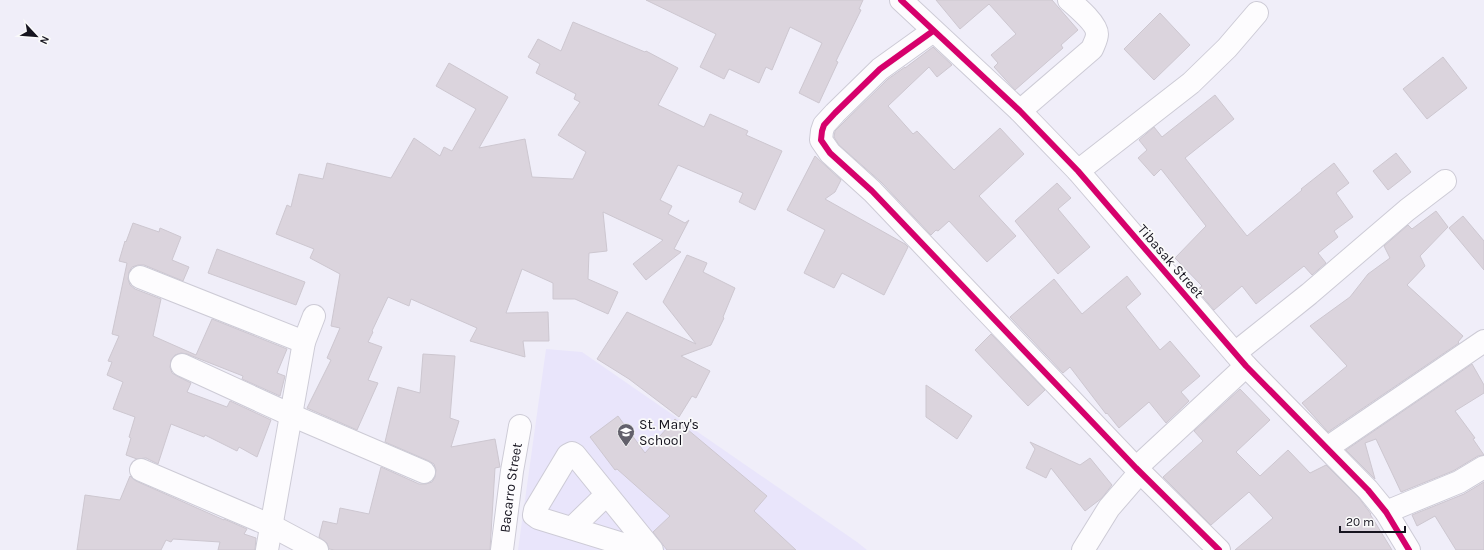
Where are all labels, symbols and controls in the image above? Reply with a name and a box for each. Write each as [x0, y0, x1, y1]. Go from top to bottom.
north arrow [16, 16, 56, 56]
text: N [37, 34, 52, 47]
street label: Tibasak Street [1134, 221, 1207, 302]
place label: St. Mary's School [639, 416, 699, 449]
school or university icon: St. Mary's School [616, 422, 636, 447]
street label: Bacarro Street [496, 441, 526, 534]
scale bar [1340, 508, 1405, 534]
text: 20 m [1346, 515, 1374, 529]

